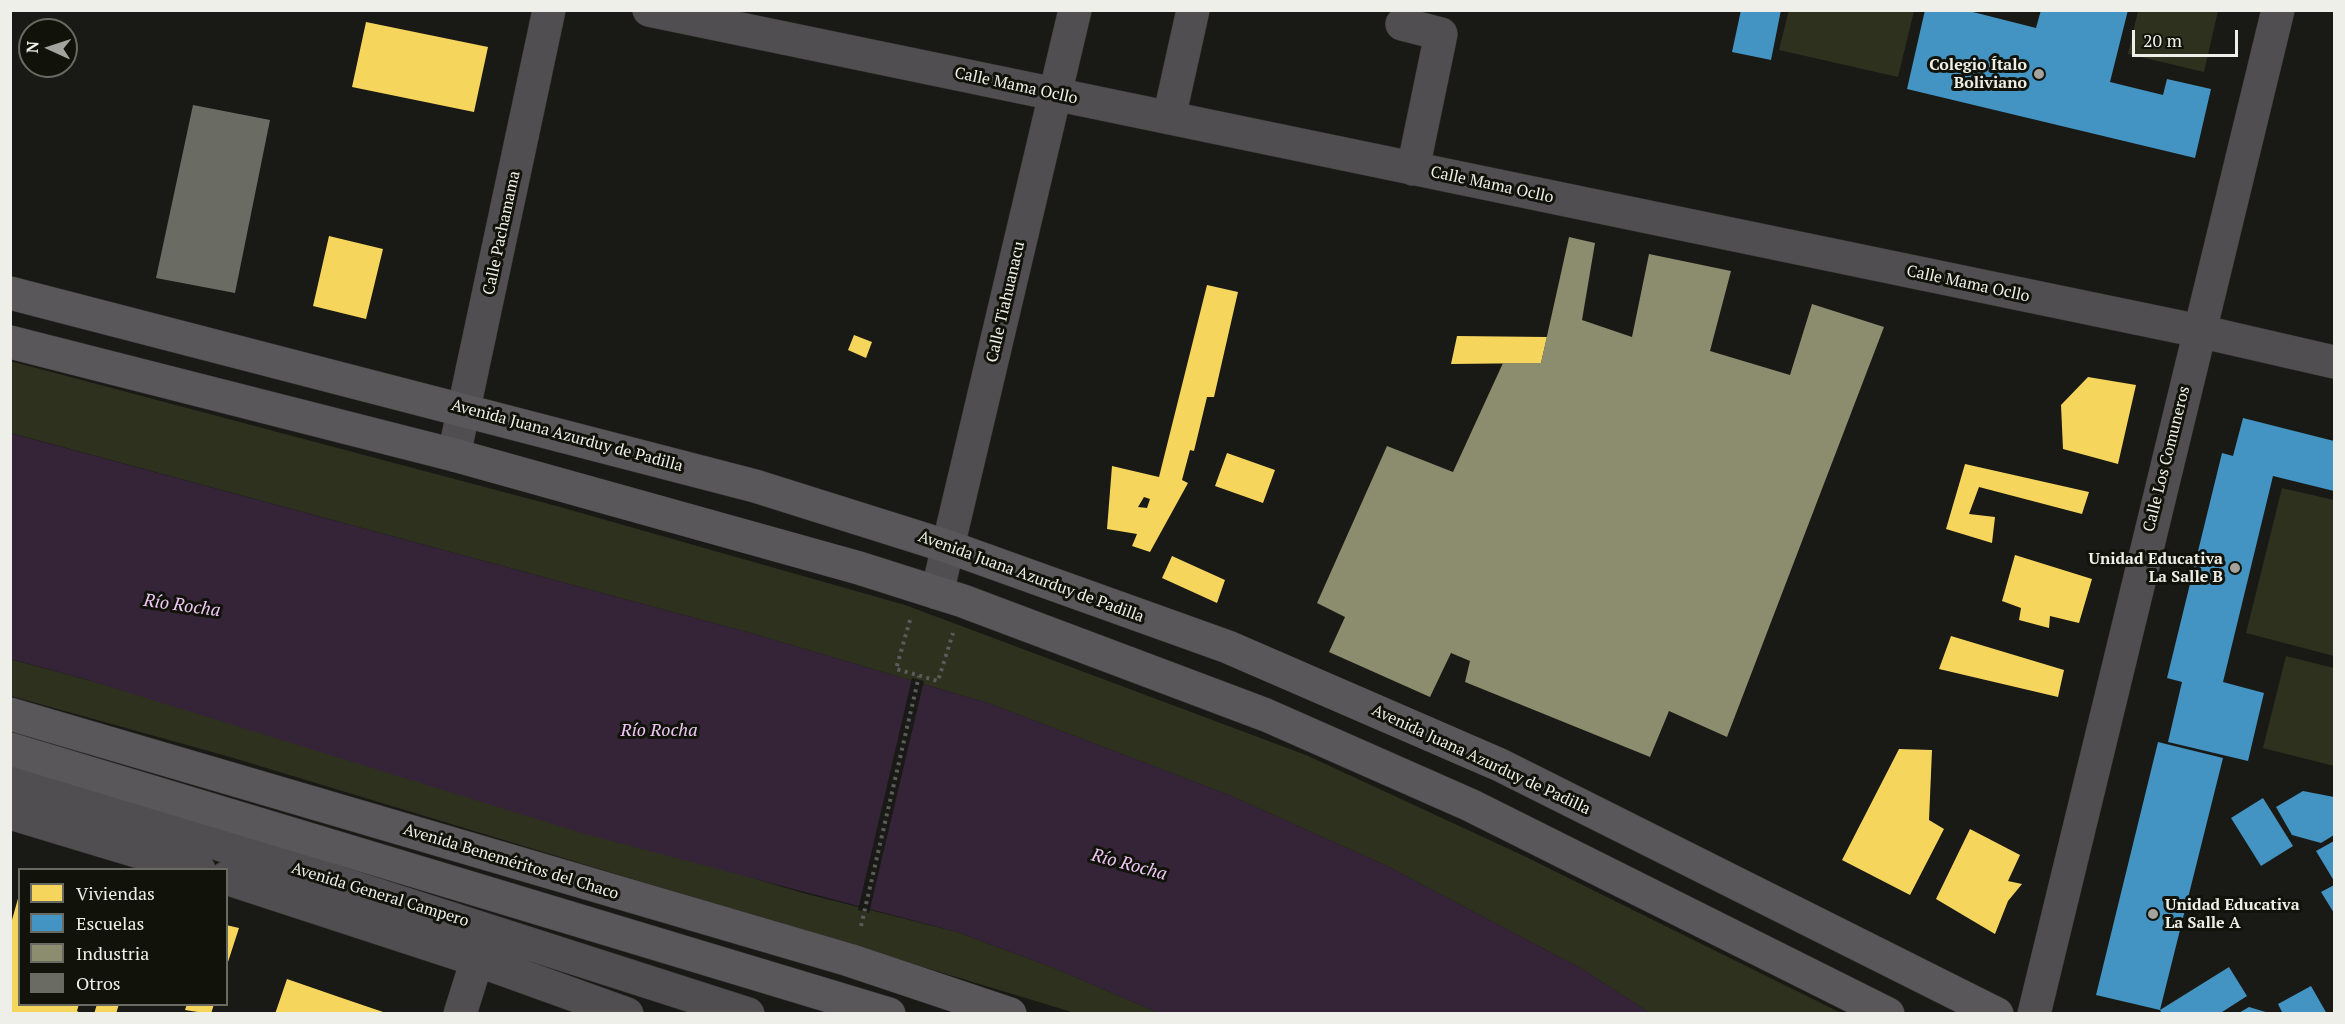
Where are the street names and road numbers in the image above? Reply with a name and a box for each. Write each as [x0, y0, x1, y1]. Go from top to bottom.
street label: Calle Mama Ocllo [953, 64, 1079, 108]
street label: Calle Mama Ocllo [1429, 163, 1555, 207]
street label: Calle Pachamama [479, 169, 525, 297]
street label: Calle Tiahuanacu [983, 240, 1029, 364]
street label: Calle Mama Ocllo [1905, 262, 2031, 306]
street label: Calle Los Comuneros [2140, 384, 2194, 534]
street label: Avenida Juana Azurduy de Padilla [449, 396, 685, 476]
street label: Avenida Juana Azurduy de Padilla [915, 527, 1147, 627]
street label: Avenida Juana Azurduy de Padilla [1369, 701, 1593, 819]
street label: Avenida Beneméritos del Chaco [401, 820, 621, 904]
street label: Avenida General Campero [289, 859, 471, 931]

